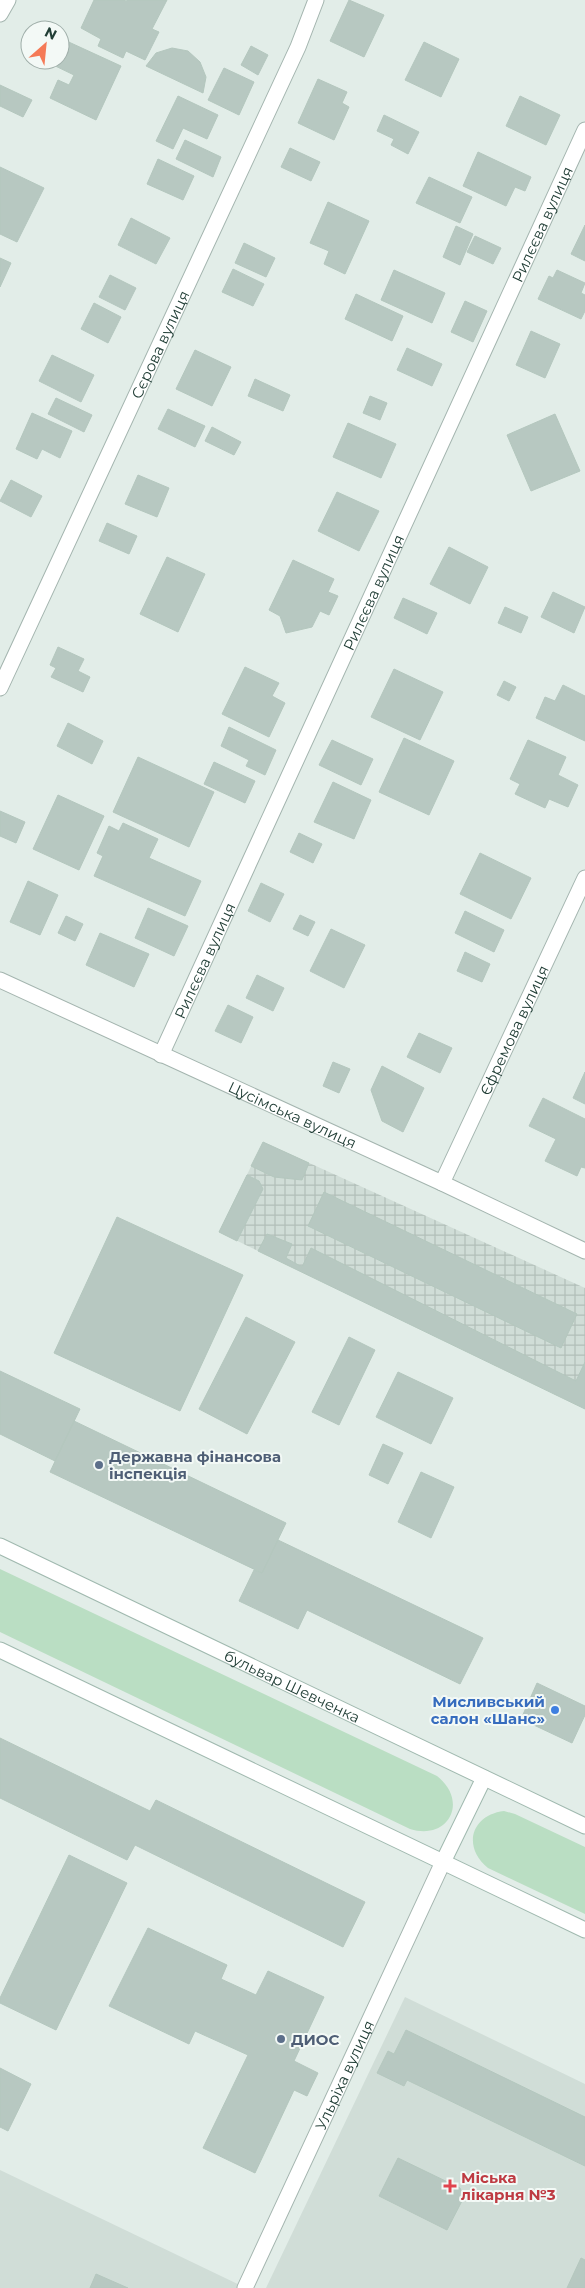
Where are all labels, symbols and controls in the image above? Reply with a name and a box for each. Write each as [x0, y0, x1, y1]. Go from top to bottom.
north arrow [20, 20, 70, 70]
text: N [42, 23, 60, 44]
street label: Рилєєва вулиця [507, 163, 577, 285]
street label: Сєрова вулиця [127, 287, 193, 401]
street label: Рилєєва вулиця [338, 531, 408, 653]
street label: Рилєєва вулиця [170, 900, 239, 1021]
street label: Єфремова вулиця [475, 962, 552, 1098]
street label: Цусімська вулиця [225, 1077, 360, 1152]
place label: Державна фінансова інспекція [109, 1447, 281, 1483]
marker: Державна фінансова інспекція [93, 1459, 105, 1471]
street label: бульвар Шевченка [221, 1645, 363, 1726]
place label: Мисливський салон «Шанс» [431, 1692, 545, 1728]
marker: Мисливський салон «Шанс» [549, 1704, 561, 1716]
street label: Ульріха вулиця [310, 2017, 378, 2133]
place label: ДИОС [291, 2030, 339, 2049]
marker: ДИОС [275, 2033, 287, 2045]
place label: Міська лікарня №3 [461, 2168, 556, 2204]
marker: Міська лікарня №3 [443, 2179, 457, 2193]

